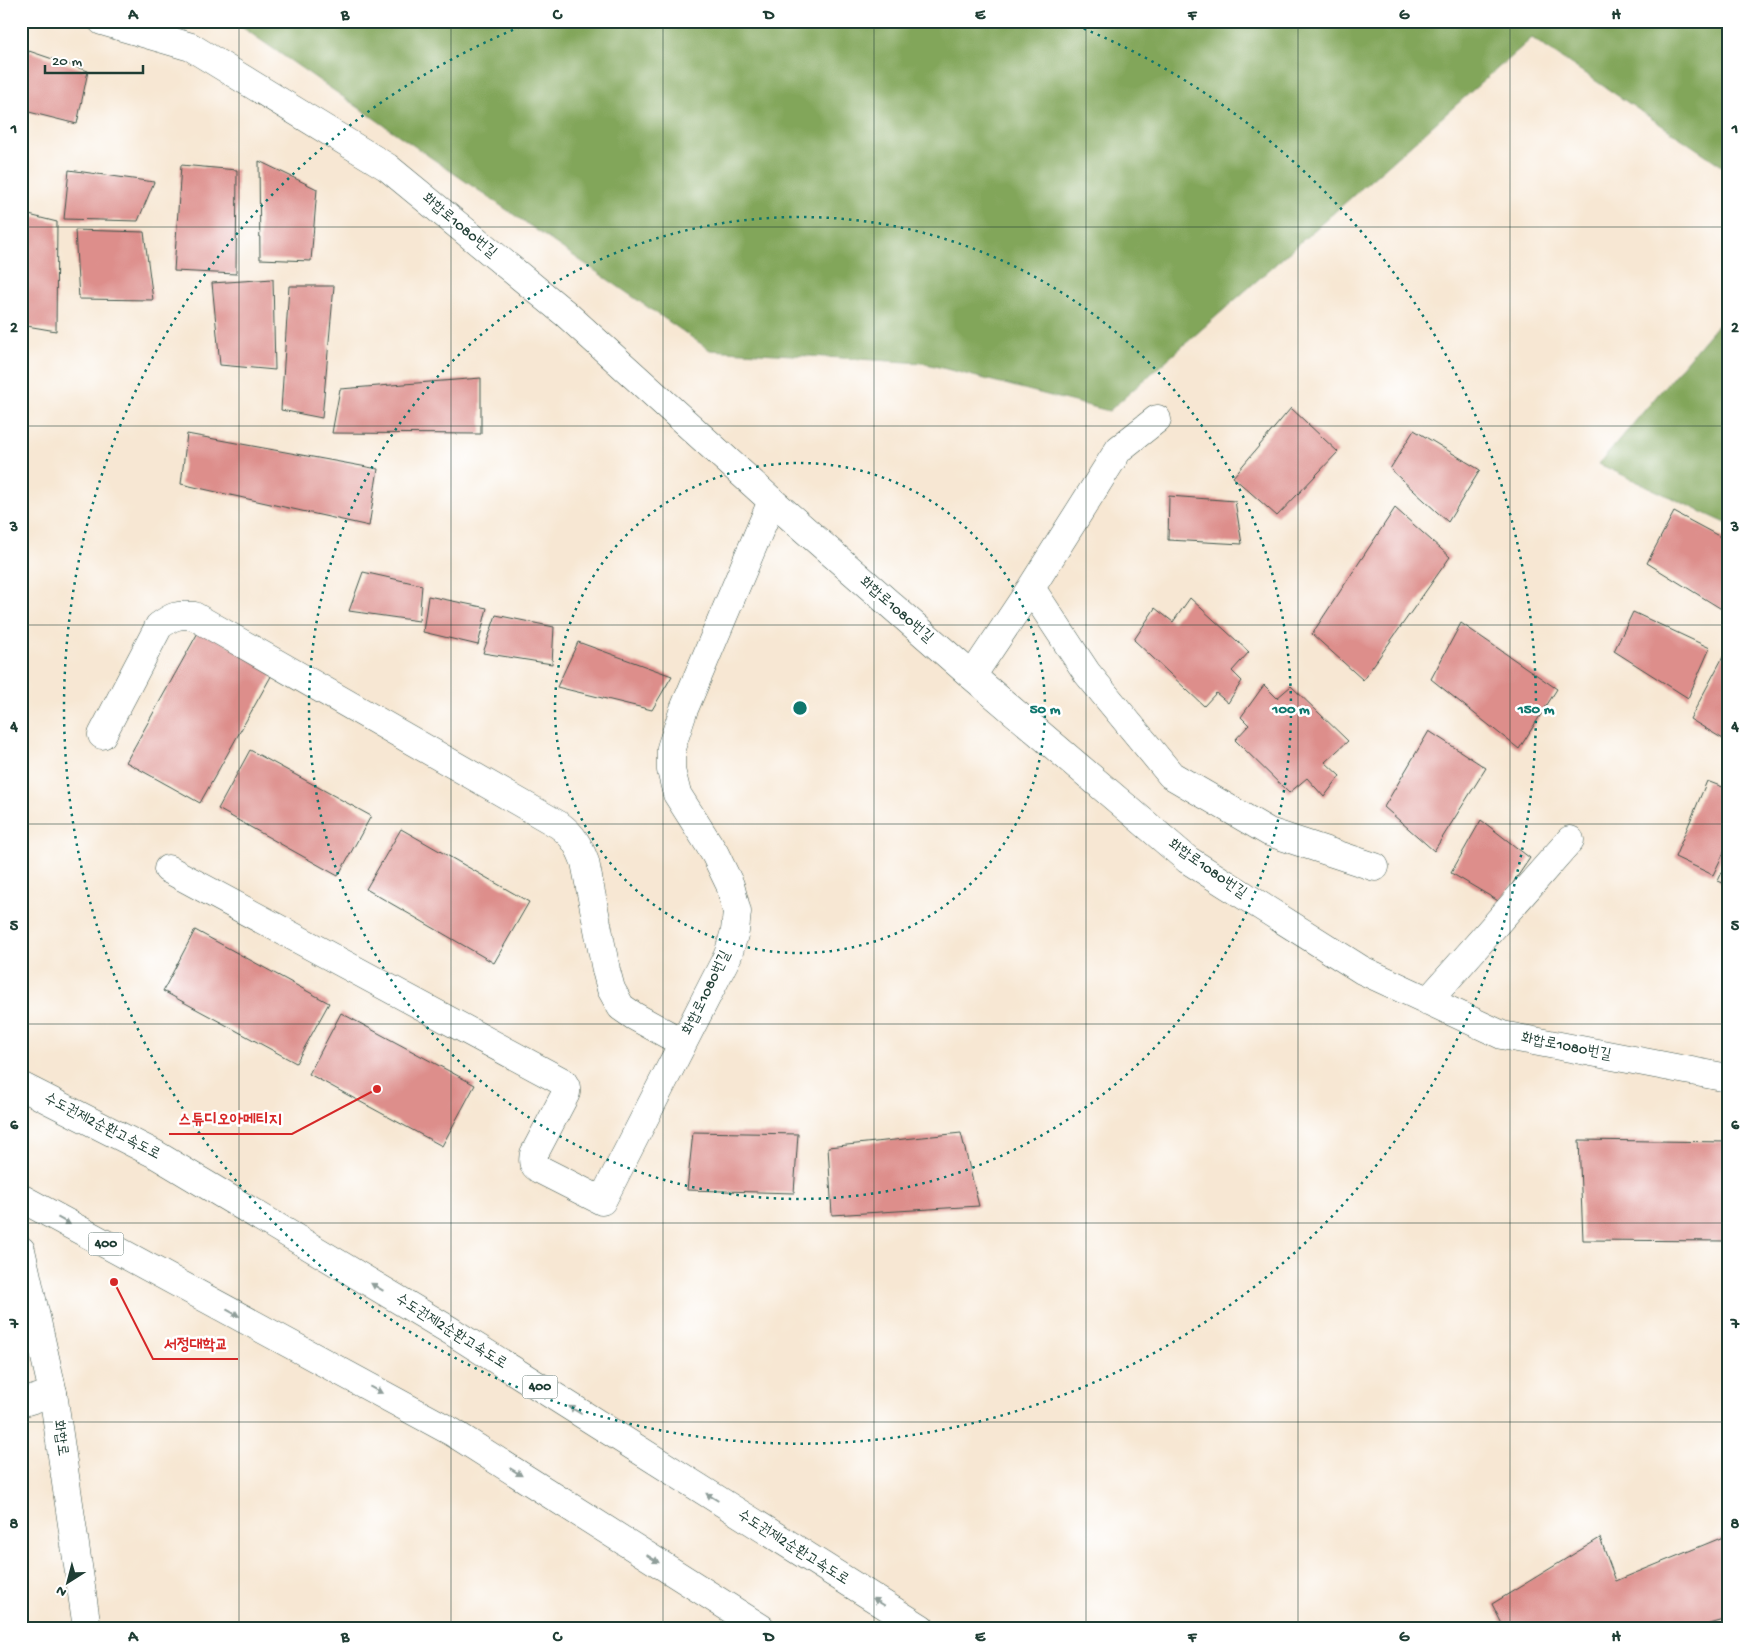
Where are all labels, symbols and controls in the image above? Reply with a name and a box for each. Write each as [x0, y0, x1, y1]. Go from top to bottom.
text: A [127, 7, 139, 26]
text: B [340, 7, 350, 26]
text: C [552, 7, 563, 26]
text: D [762, 7, 775, 26]
text: E [975, 7, 986, 26]
text: F [1187, 7, 1198, 26]
text: G [1399, 7, 1410, 26]
text: H [1611, 7, 1621, 26]
scale bar [45, 42, 142, 74]
text: 20 m [52, 53, 82, 71]
text: 1 [10, 121, 17, 140]
text: 1 [1731, 121, 1738, 140]
street label: 화합로1080번길 [418, 190, 500, 262]
text: 2 [10, 320, 18, 339]
text: 2 [1731, 320, 1739, 339]
text: 3 [9, 519, 18, 538]
text: 3 [1730, 519, 1739, 538]
street label: 화합로1080번길 [856, 573, 936, 647]
centre of rings [791, 699, 809, 717]
text: 50 m [1030, 701, 1061, 719]
text: 100 m [1271, 701, 1310, 719]
text: 150 m [1517, 701, 1555, 719]
text: 4 [9, 719, 18, 738]
text: 4 [1730, 719, 1739, 738]
street label: 화합로1080번길 [1164, 835, 1250, 903]
text: 5 [10, 918, 19, 937]
text: 5 [1731, 918, 1740, 937]
street label: 화합로1080번길 [679, 948, 735, 1038]
street label: 화합로1080번길 [1519, 1029, 1613, 1065]
street label: 수도권제2순환고속도로 [41, 1090, 163, 1164]
callout: 스튜디오아메티지 [169, 1103, 292, 1134]
text: 스튜디오아메티지 [179, 1112, 282, 1131]
text: 6 [10, 1117, 19, 1136]
text: 6 [1731, 1117, 1740, 1136]
one-way arrow [57, 1217, 71, 1226]
road number: 400 [88, 1232, 124, 1256]
one-way arrow [371, 1283, 384, 1292]
street label: 수도권제2순환고속도로 [392, 1290, 510, 1374]
one-way arrow [225, 1309, 240, 1317]
text: 7 [9, 1316, 19, 1335]
text: 7 [1730, 1316, 1740, 1335]
callout: 서정대학교 [153, 1328, 238, 1359]
text: 서정대학교 [164, 1337, 228, 1356]
road number: 400 [522, 1375, 558, 1398]
one-way arrow [368, 1386, 383, 1394]
one-way arrow [568, 1405, 582, 1414]
street label: 화합로 [49, 1419, 71, 1457]
one-way arrow [509, 1467, 523, 1477]
one-way arrow [706, 1492, 719, 1501]
street label: 수도권제2순환고속도로 [734, 1506, 852, 1590]
text: 8 [10, 1516, 19, 1535]
text: 8 [1731, 1516, 1740, 1535]
one-way arrow [647, 1555, 660, 1564]
north arrow [42, 1556, 92, 1606]
text: N [53, 1581, 71, 1600]
one-way arrow [873, 1597, 886, 1607]
text: A [127, 1629, 139, 1648]
text: B [340, 1629, 350, 1648]
text: C [552, 1629, 563, 1648]
text: D [762, 1629, 775, 1648]
text: E [975, 1629, 986, 1648]
text: F [1187, 1629, 1198, 1648]
text: G [1399, 1629, 1410, 1648]
text: H [1611, 1629, 1621, 1648]

